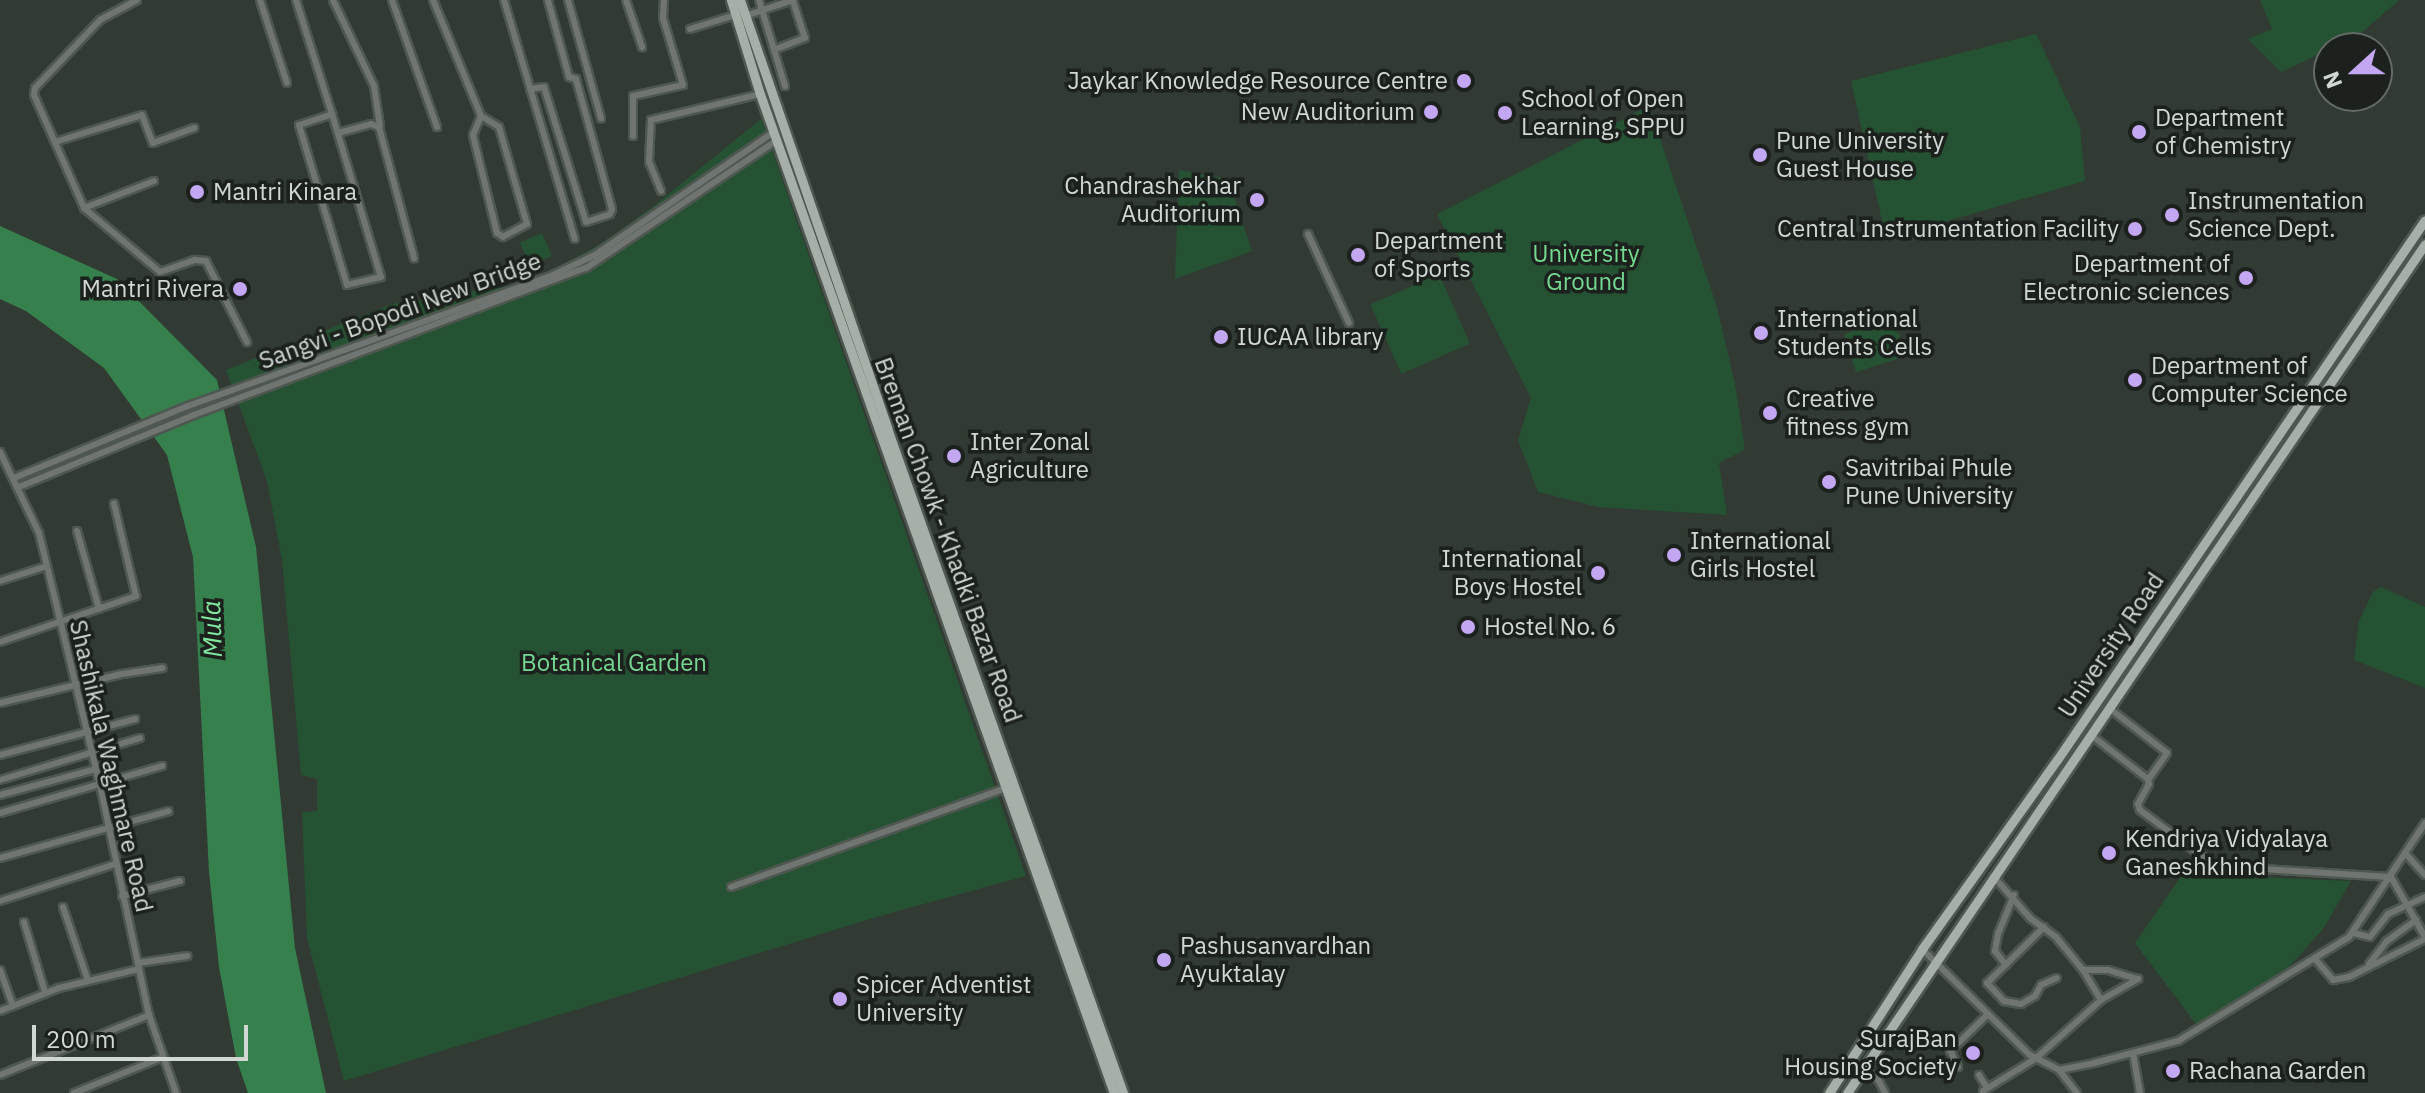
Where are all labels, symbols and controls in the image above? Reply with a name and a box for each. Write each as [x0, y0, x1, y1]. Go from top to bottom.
north arrow [2313, 32, 2393, 112]
place label: Jaykar Knowledge Resource Centre [1068, 67, 1448, 95]
text: N [2316, 67, 2348, 93]
marker: Jaykar Knowledge Resource Centre [1455, 72, 1473, 90]
place label: School of Open Learning, SPPU [1521, 85, 1685, 141]
place label: New Auditorium [1241, 98, 1415, 126]
marker: New Auditorium [1422, 103, 1440, 121]
marker: School of Open Learning, SPPU [1496, 104, 1514, 122]
place label: Department of Chemistry [2155, 104, 2291, 160]
marker: Department of Chemistry [2130, 123, 2148, 141]
place label: Pune University Guest House [1776, 127, 1944, 183]
marker: Pune University Guest House [1751, 146, 1769, 164]
place label: Chandrashekhar Auditorium [1064, 172, 1241, 228]
place label: Mantri Kinara [213, 178, 357, 206]
marker: Mantri Kinara [188, 183, 206, 201]
place label: Instrumentation Science Dept. [2188, 187, 2364, 243]
marker: Chandrashekhar Auditorium [1248, 191, 1266, 209]
marker: Instrumentation Science Dept. [2163, 206, 2181, 224]
place label: Central Instrumentation Facility [1777, 215, 2119, 243]
marker: Central Instrumentation Facility [2126, 220, 2144, 238]
place label: Department of Sports [1374, 227, 1504, 283]
park label: University Ground [1532, 240, 1640, 296]
street label: Sangvi - Bopodi New Bridge [255, 246, 545, 376]
marker: Department of Sports [1349, 246, 1367, 264]
place label: Department of Electronic sciences [2023, 250, 2230, 306]
marker: Department of Electronic sciences [2237, 269, 2255, 287]
place label: Mantri Rivera [81, 275, 224, 303]
marker: Mantri Rivera [231, 280, 249, 298]
place label: International Students Cells [1777, 305, 1932, 361]
place label: IUCAA library [1237, 323, 1384, 351]
marker: International Students Cells [1752, 324, 1770, 342]
marker: IUCAA library [1212, 328, 1230, 346]
place label: Department of Computer Science [2151, 352, 2348, 408]
street label: Breman Chowk - Khadki Bazar Road [868, 354, 1028, 726]
marker: Department of Computer Science [2126, 371, 2144, 389]
place label: Creative fitness gym [1786, 385, 1909, 441]
marker: Creative fitness gym [1761, 404, 1779, 422]
place label: Inter Zonal Agriculture [970, 428, 1089, 484]
marker: Inter Zonal Agriculture [945, 447, 963, 465]
place label: Savitribai Phule Pune University [1845, 454, 2013, 510]
marker: Savitribai Phule Pune University [1820, 473, 1838, 491]
place label: International Girls Hostel [1690, 527, 1831, 583]
place label: International Boys Hostel [1441, 545, 1582, 601]
marker: International Girls Hostel [1665, 546, 1683, 564]
marker: International Boys Hostel [1589, 564, 1607, 582]
street label: University Road [2052, 567, 2170, 723]
water label: Mula [195, 600, 229, 658]
place label: Hostel No. 6 [1484, 613, 1616, 641]
street label: Shashikala Waghmare Road [63, 617, 159, 915]
marker: Hostel No. 6 [1459, 618, 1477, 636]
park label: Botanical Garden [521, 649, 707, 677]
place label: Kendriya Vidyalaya Ganeshkhind [2125, 825, 2328, 881]
marker: Kendriya Vidyalaya Ganeshkhind [2100, 844, 2118, 862]
place label: Pashusanvardhan Ayuktalay [1180, 932, 1371, 988]
marker: Pashusanvardhan Ayuktalay [1155, 951, 1173, 969]
place label: Spicer Adventist University [856, 971, 1032, 1027]
marker: Spicer Adventist University [831, 990, 849, 1008]
scale bar [36, 1009, 252, 1059]
text: 200 m [46, 1023, 116, 1055]
place label: SurajBan Housing Society [1784, 1025, 1957, 1081]
marker: SurajBan Housing Society [1964, 1044, 1982, 1062]
place label: Rachana Garden [2189, 1057, 2366, 1085]
marker: Rachana Garden [2164, 1062, 2182, 1080]

